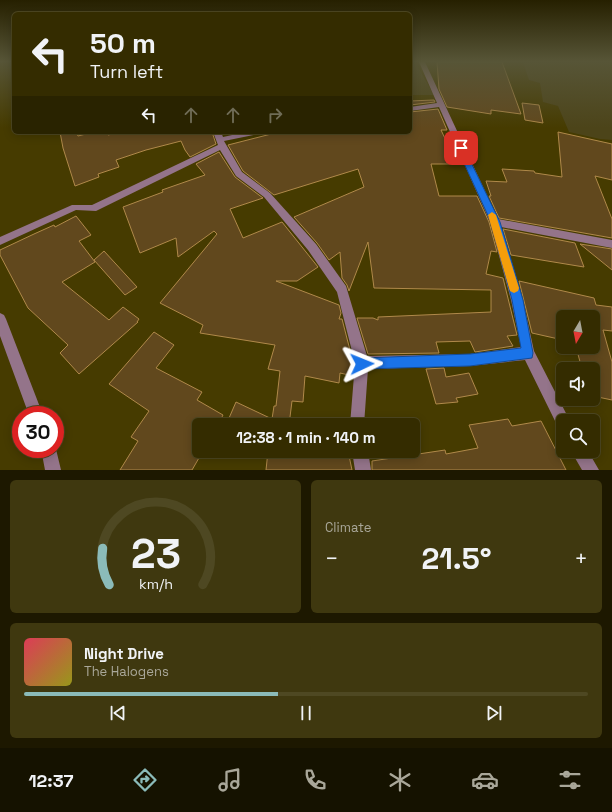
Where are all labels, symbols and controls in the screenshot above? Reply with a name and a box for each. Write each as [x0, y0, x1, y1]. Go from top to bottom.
text: 50 m [90, 25, 156, 61]
icon: left [24, 28, 76, 80]
text: Turn left [90, 60, 163, 83]
icon: left [138, 104, 160, 126]
icon: ahead [180, 104, 202, 126]
icon: ahead [222, 104, 244, 126]
icon: right [264, 104, 286, 126]
pin [444, 131, 478, 165]
icon: arrive [450, 137, 472, 159]
north arrow [556, 310, 600, 354]
map controls [556, 310, 600, 458]
position arrow [341, 343, 383, 385]
button: sound [556, 362, 600, 406]
speed limit sign: 30 [12, 406, 64, 458]
button: search [556, 414, 600, 458]
text: 12:38 · 1 min · 140 m [236, 428, 376, 447]
text: Climate [325, 519, 371, 536]
text: 23 [131, 526, 181, 579]
text: 21.5° [421, 539, 492, 578]
text: − [325, 544, 339, 572]
text: + [574, 544, 588, 572]
text: km/h [138, 574, 173, 592]
text: Night Drive [84, 644, 164, 663]
text: The Halogens [84, 663, 169, 680]
icon: previous [107, 702, 129, 724]
icon: pause [295, 702, 317, 724]
icon: next [483, 702, 505, 724]
icon: directions [131, 766, 159, 794]
icon: music [216, 766, 244, 794]
icon: phone [301, 766, 329, 794]
icon: climate [386, 766, 414, 794]
icon: car [471, 766, 499, 794]
icon: filters [556, 766, 584, 794]
text: 12:37 [28, 769, 74, 792]

